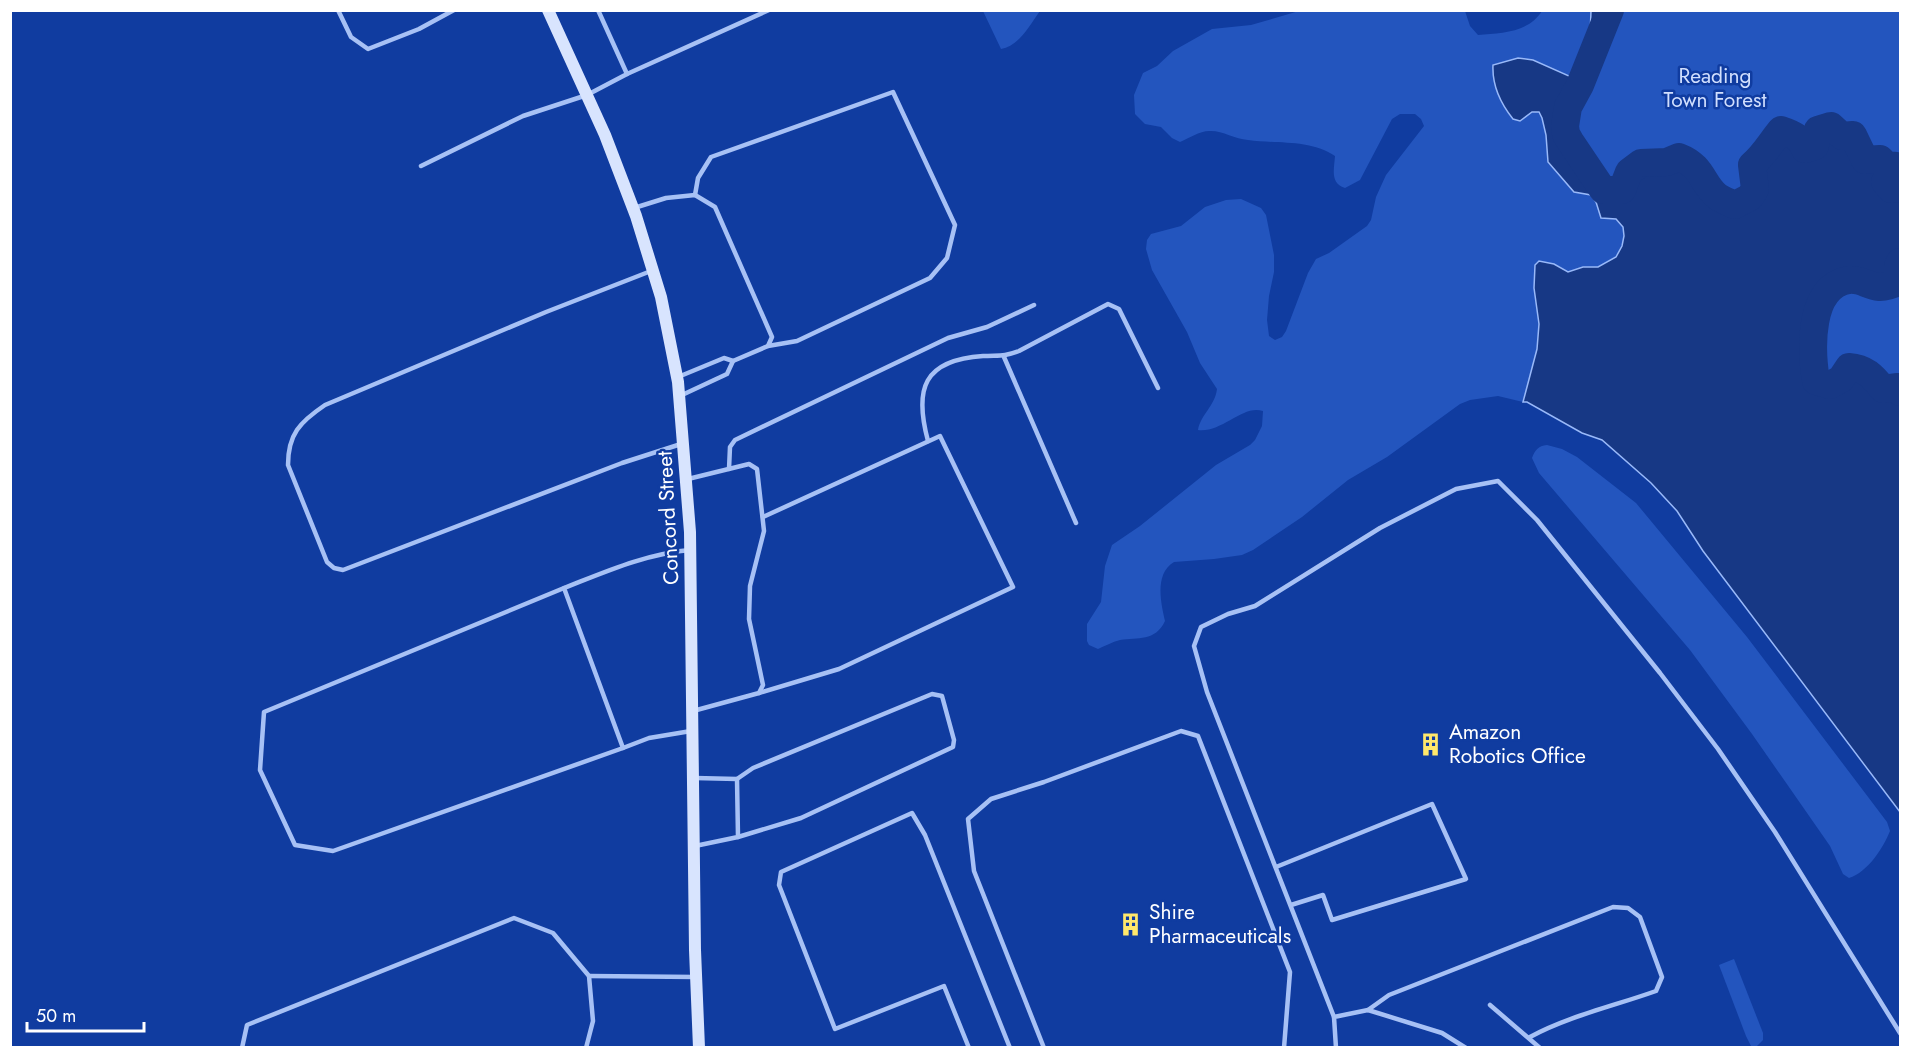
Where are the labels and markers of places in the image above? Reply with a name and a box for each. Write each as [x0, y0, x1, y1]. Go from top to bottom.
place label: Amazon Robotics Office [1449, 717, 1586, 771]
building icon: Amazon Robotics Office [1418, 731, 1444, 757]
place label: Shire Pharmaceuticals [1149, 897, 1291, 951]
building icon: Shire Pharmaceuticals [1118, 911, 1144, 937]

